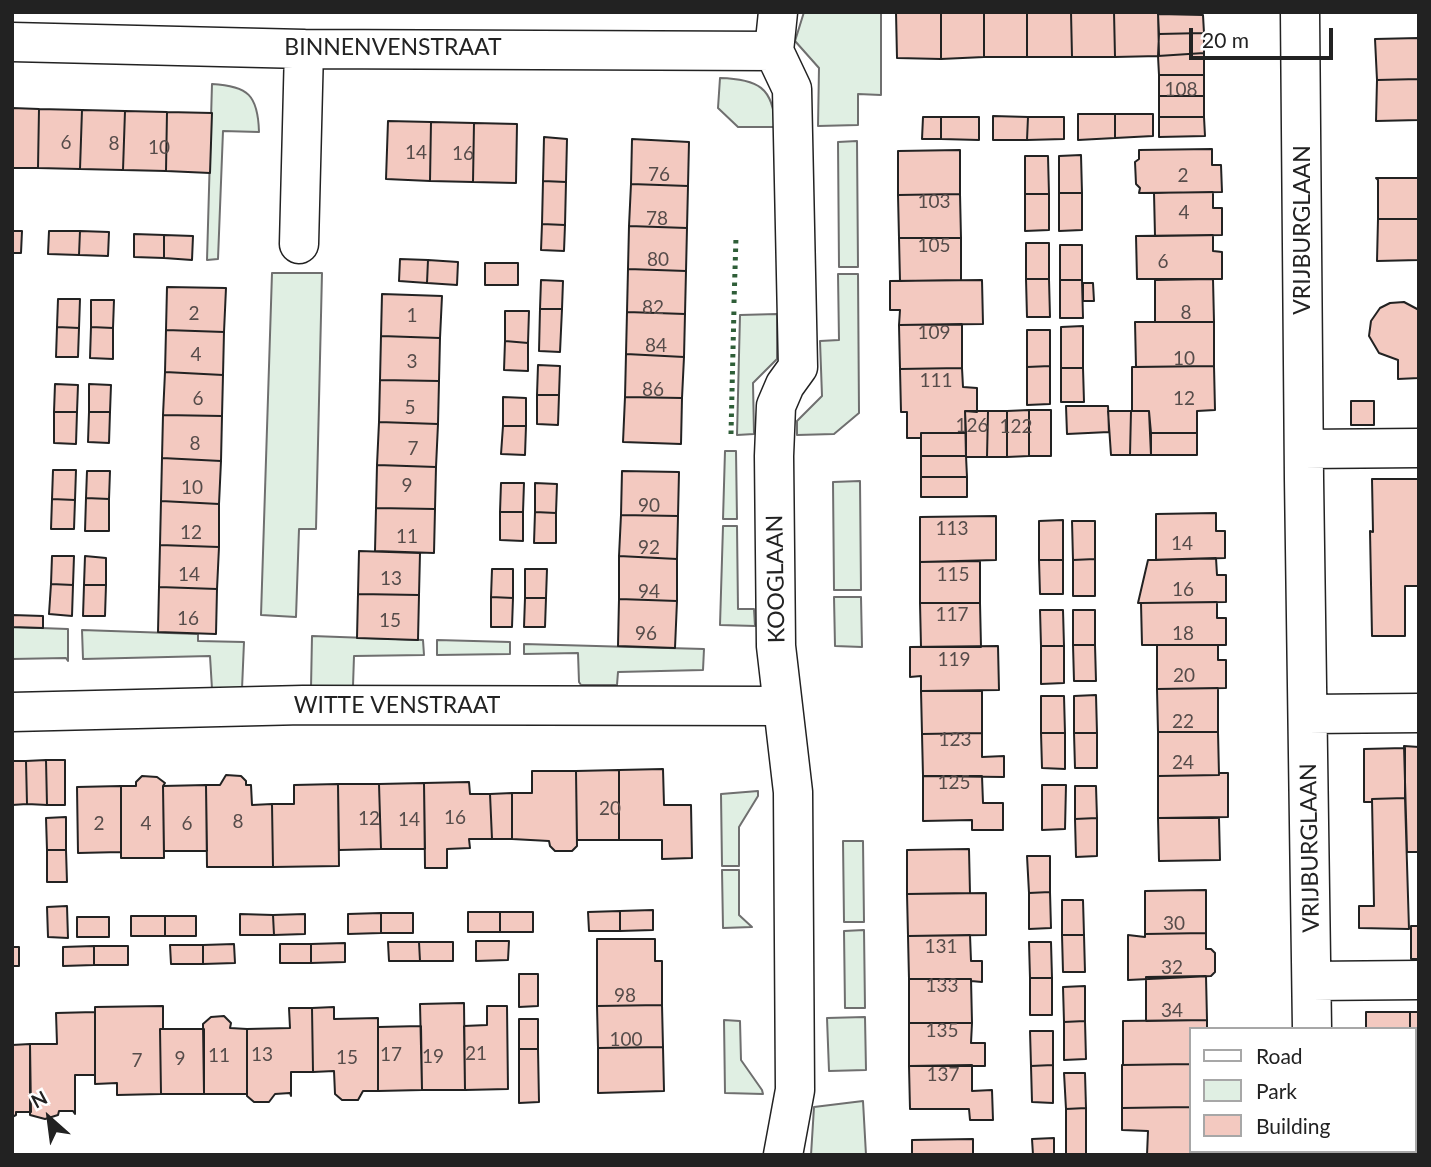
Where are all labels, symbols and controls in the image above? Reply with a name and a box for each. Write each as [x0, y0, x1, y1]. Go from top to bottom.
scale bar [1193, 14, 1336, 58]
text: 20 m [1202, 27, 1249, 52]
street label: BINNENVENSTRAAT [284, 34, 502, 62]
house number: 108 [1164, 79, 1198, 101]
house number: 6 [60, 132, 72, 154]
house number: 8 [108, 133, 120, 155]
house number: 10 [148, 137, 170, 159]
house number: 14 [405, 142, 427, 164]
house number: 16 [452, 143, 474, 165]
street label: VRIJBURGLAAN [1289, 145, 1317, 315]
house number: 76 [648, 164, 670, 186]
house number: 2 [1177, 165, 1189, 187]
house number: 103 [917, 191, 951, 213]
house number: 4 [1178, 202, 1190, 224]
house number: 78 [646, 208, 668, 230]
house number: 105 [917, 235, 951, 257]
house number: 80 [647, 249, 669, 271]
house number: 6 [1157, 251, 1169, 273]
house number: 82 [642, 297, 664, 319]
house number: 8 [1180, 302, 1192, 324]
house number: 2 [188, 303, 200, 325]
house number: 1 [406, 305, 418, 327]
house number: 109 [917, 322, 951, 344]
house number: 84 [645, 335, 667, 357]
house number: 4 [190, 344, 202, 366]
house number: 10 [1173, 348, 1195, 370]
house number: 3 [406, 351, 418, 373]
house number: 111 [919, 370, 953, 392]
house number: 86 [642, 379, 664, 401]
house number: 6 [192, 388, 204, 410]
house number: 12 [1173, 388, 1195, 410]
house number: 5 [404, 397, 416, 419]
house number: 126 [955, 415, 989, 437]
house number: 122 [999, 416, 1033, 438]
house number: 8 [189, 433, 201, 455]
house number: 7 [407, 438, 419, 460]
house number: 9 [401, 475, 413, 497]
house number: 10 [181, 477, 203, 499]
house number: 90 [638, 495, 660, 517]
street label: KOOGLAAN [761, 515, 791, 643]
house number: 113 [935, 518, 969, 540]
house number: 12 [180, 522, 202, 544]
house number: 11 [396, 526, 418, 548]
house number: 14 [1171, 533, 1193, 555]
house number: 92 [638, 537, 660, 559]
house number: 14 [178, 564, 200, 586]
house number: 115 [936, 564, 970, 586]
house number: 13 [380, 568, 402, 590]
house number: 16 [1172, 579, 1194, 601]
house number: 94 [638, 581, 660, 603]
house number: 117 [935, 604, 969, 626]
house number: 16 [177, 608, 199, 630]
house number: 15 [379, 610, 401, 632]
house number: 96 [635, 623, 657, 645]
house number: 18 [1172, 623, 1194, 645]
house number: 119 [937, 649, 971, 671]
house number: 20 [1173, 665, 1195, 687]
street label: WITTE VENSTRAAT [294, 692, 500, 720]
house number: 22 [1172, 711, 1194, 733]
house number: 123 [938, 729, 972, 751]
house number: 24 [1172, 752, 1194, 774]
street label: VRIJBURGLAAN [1295, 763, 1325, 933]
house number: 125 [937, 772, 971, 794]
house number: 20 [599, 798, 621, 820]
house number: 16 [444, 807, 466, 829]
house number: 12 [358, 808, 380, 830]
house number: 14 [398, 809, 420, 831]
house number: 8 [232, 811, 244, 833]
house number: 2 [93, 813, 105, 835]
house number: 4 [140, 813, 152, 835]
house number: 6 [181, 813, 193, 835]
house number: 30 [1163, 913, 1185, 935]
house number: 131 [924, 936, 958, 958]
house number: 32 [1161, 957, 1183, 979]
house number: 133 [925, 975, 959, 997]
house number: 98 [614, 985, 636, 1007]
house number: 34 [1161, 1000, 1183, 1022]
house number: 135 [925, 1020, 959, 1042]
legend [1190, 1027, 1417, 1153]
house number: 100 [609, 1029, 643, 1051]
house number: 21 [465, 1043, 487, 1065]
text: Road [1256, 1043, 1303, 1068]
house number: 13 [251, 1044, 273, 1066]
house number: 17 [380, 1044, 402, 1066]
house number: 11 [208, 1045, 230, 1067]
house number: 19 [422, 1046, 444, 1068]
house number: 15 [336, 1047, 358, 1069]
house number: 9 [174, 1048, 186, 1070]
house number: 7 [131, 1050, 143, 1072]
house number: 137 [926, 1064, 960, 1086]
text: Park [1256, 1078, 1297, 1103]
north arrow [14, 1083, 84, 1153]
text: N [27, 1085, 51, 1113]
text: Building [1256, 1113, 1331, 1138]

